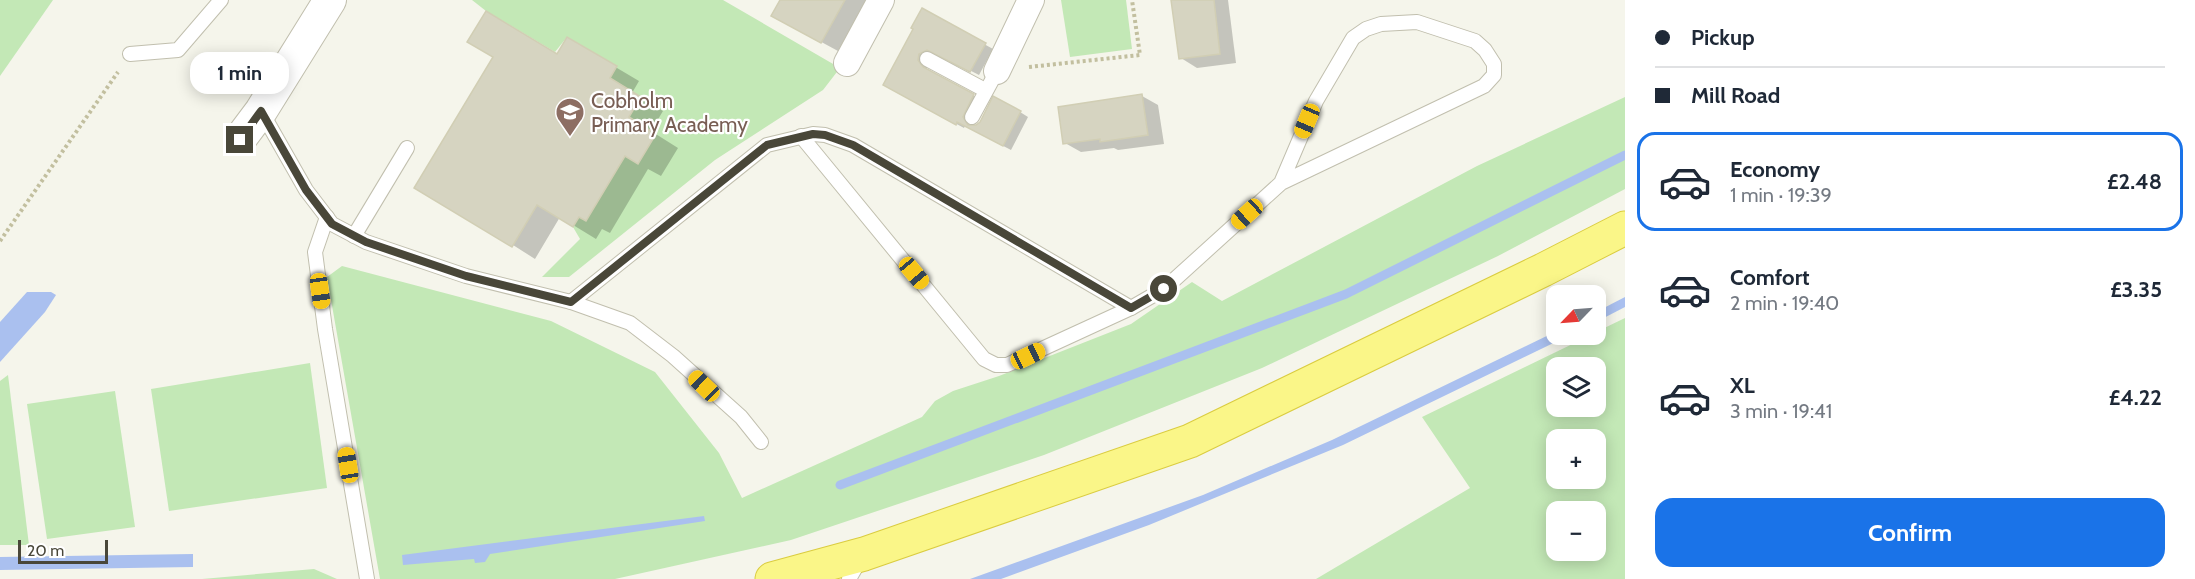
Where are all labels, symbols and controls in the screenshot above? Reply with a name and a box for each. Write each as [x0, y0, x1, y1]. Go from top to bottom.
text: Pickup [1691, 24, 1755, 51]
callout: 1 min [190, 53, 290, 95]
text: 1 min [217, 61, 262, 85]
text: Mill Road [1691, 82, 1780, 109]
place label: Cobholm Primary Academy [591, 88, 748, 137]
school or university icon: Cobholm Primary Academy [554, 96, 586, 138]
car [1292, 101, 1322, 141]
route end [226, 126, 253, 153]
icon: car [1658, 155, 1712, 209]
text: Economy [1730, 156, 1820, 183]
text: £2.48 [2107, 168, 2162, 195]
text: 1 min · 19:39 [1730, 183, 1832, 207]
car [1228, 195, 1266, 233]
car [896, 253, 932, 293]
icon: car [1658, 263, 1712, 317]
text: Comfort [1730, 264, 1809, 291]
car [309, 272, 331, 310]
route start [1150, 275, 1177, 302]
text: £3.35 [2110, 276, 2162, 303]
north arrow [1546, 285, 1606, 345]
map controls [1546, 285, 1606, 561]
text: 2 min · 19:40 [1730, 291, 1839, 315]
car [1008, 340, 1048, 372]
button: layers [1546, 357, 1606, 417]
car [685, 367, 723, 405]
icon: car [1658, 371, 1712, 425]
text: XL [1730, 372, 1755, 399]
text: £4.22 [2109, 384, 2162, 411]
text: 3 min · 19:41 [1730, 399, 1832, 423]
button: + [1546, 429, 1606, 489]
car [336, 446, 360, 484]
button: Confirm [1655, 498, 2165, 567]
button: − [1546, 501, 1606, 561]
scale bar [18, 537, 108, 564]
text: 20 m [27, 541, 64, 560]

